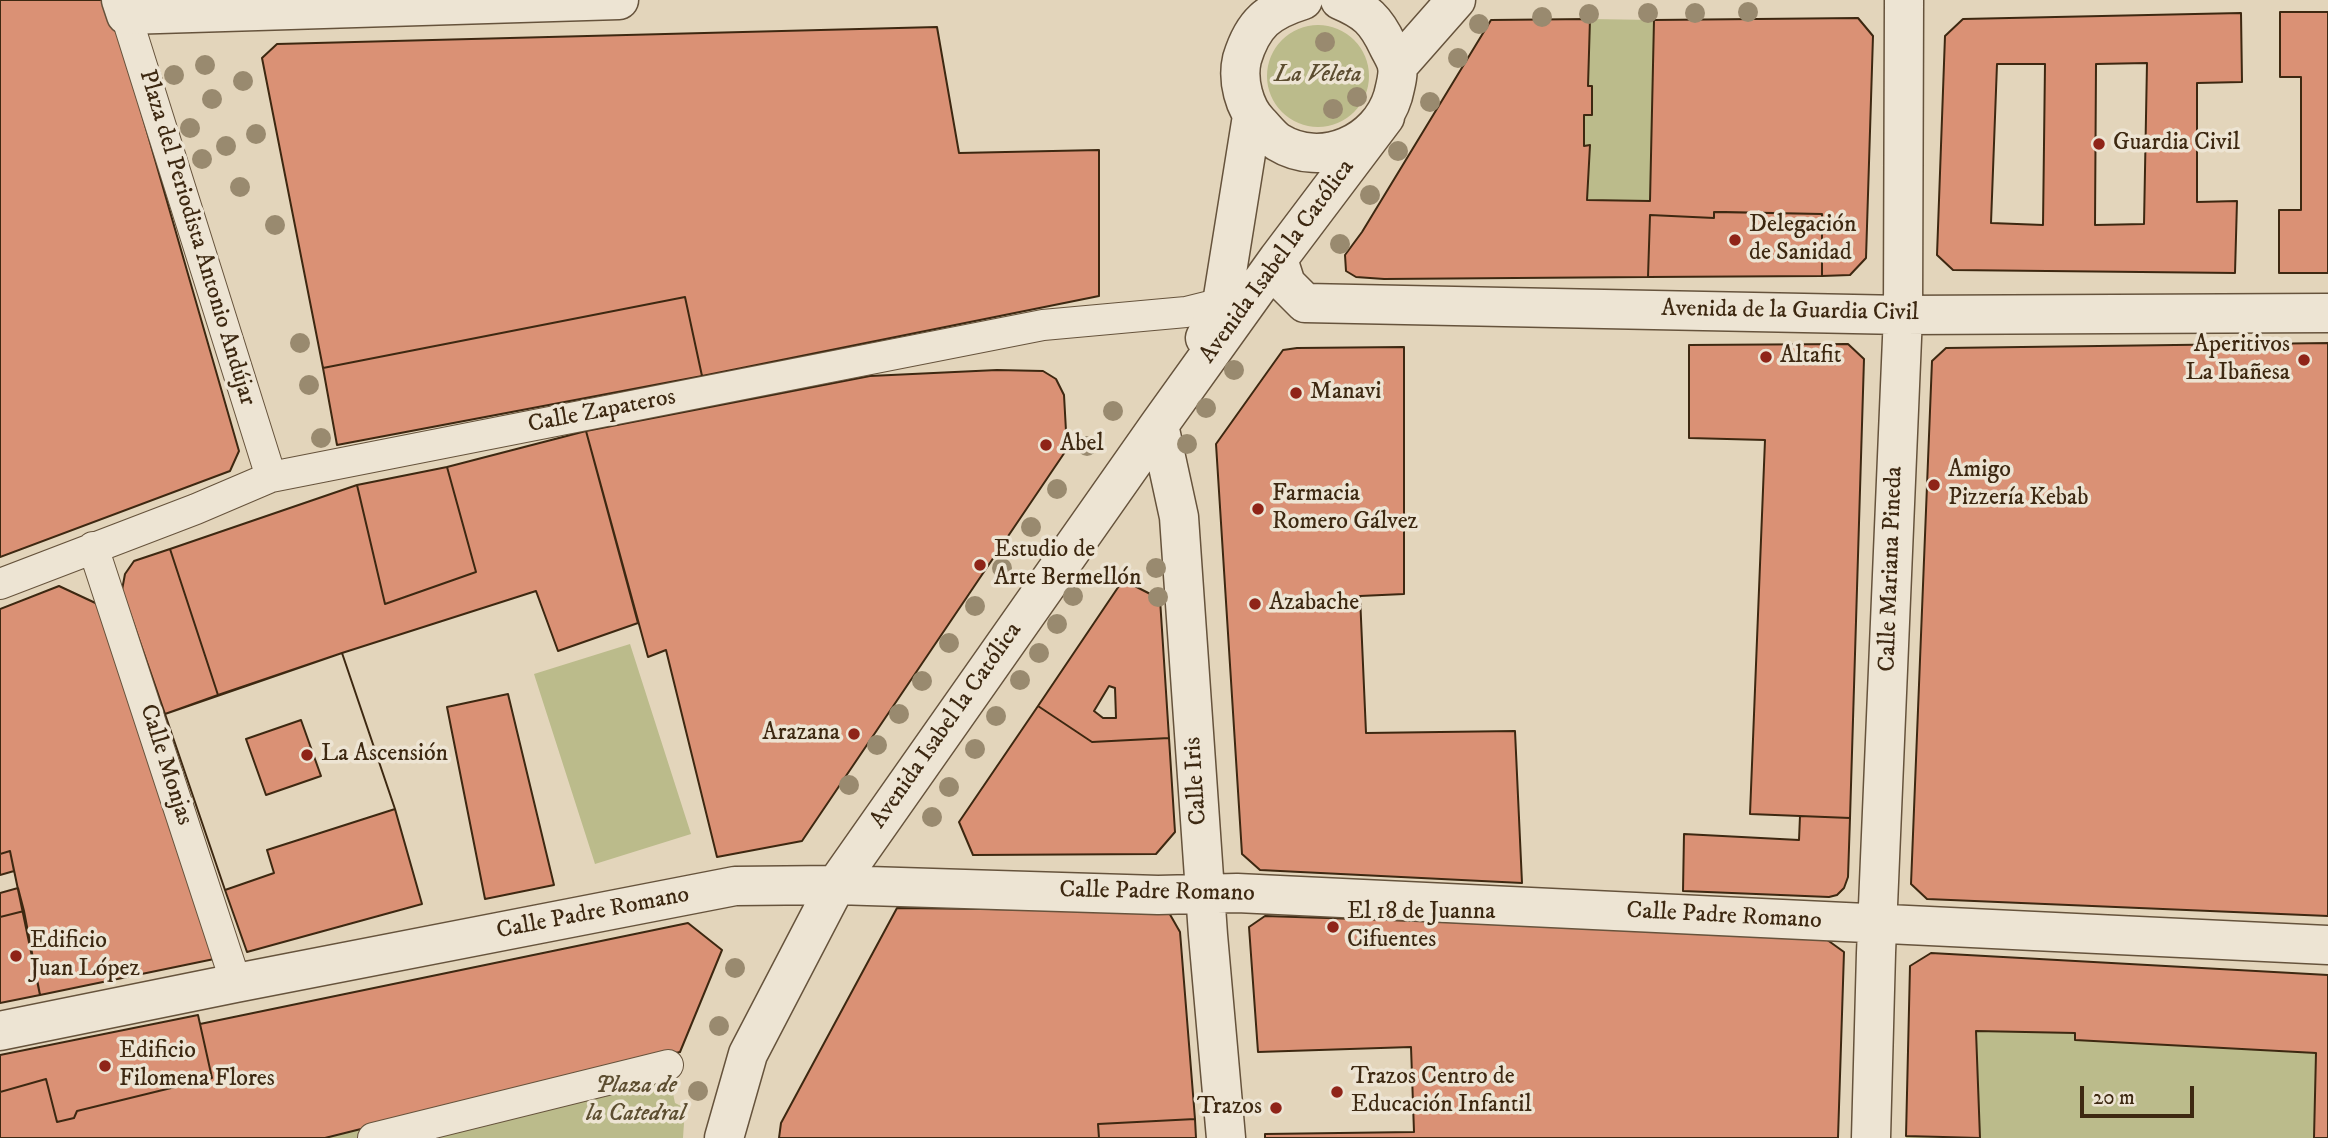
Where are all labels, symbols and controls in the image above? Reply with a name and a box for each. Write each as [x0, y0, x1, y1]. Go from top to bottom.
park label: La Veleta [1274, 62, 1362, 90]
street label: Plaza del Periodista Antonio Andújar [131, 67, 261, 409]
place label: Guardia Civil [2113, 130, 2240, 158]
marker: Guardia Civil [2091, 136, 2107, 152]
street label: Avenida Isabel la Católica [1194, 155, 1362, 369]
place label: Delegación de Sanidad [1749, 212, 1856, 268]
marker: Delegación de Sanidad [1727, 232, 1743, 248]
street label: Avenida de la Guardia Civil [1661, 295, 1919, 329]
place label: Aperitivos La Ibañesa [2185, 332, 2290, 388]
place label: Altafit [1780, 343, 1842, 371]
marker: Altafit [1758, 349, 1774, 365]
marker: Aperitivos La Ibañesa [2296, 352, 2312, 368]
place label: Manavi [1310, 379, 1382, 407]
street label: Calle Zapateros [526, 384, 678, 440]
marker: Manavi [1288, 385, 1304, 401]
place label: Abel [1060, 431, 1104, 459]
marker: Abel [1038, 437, 1054, 453]
place label: Amigo Pizzería Kebab [1948, 457, 2089, 513]
street label: Calle Mariana Pineda [1874, 466, 1910, 672]
marker: Amigo Pizzería Kebab [1926, 477, 1942, 493]
place label: Farmacia Romero Gálvez [1272, 481, 1418, 537]
marker: Farmacia Romero Gálvez [1250, 501, 1266, 517]
place label: Estudio de Arte Bermellón [994, 537, 1141, 593]
marker: Estudio de Arte Bermellón [972, 557, 988, 573]
place label: Azabache [1269, 590, 1359, 618]
marker: Azabache [1247, 596, 1263, 612]
street label: Avenida Isabel la Católica [865, 617, 1029, 835]
street label: Calle Monjas [132, 701, 198, 829]
place label: Arazana [762, 720, 840, 748]
marker: Arazana [846, 726, 862, 742]
street label: Calle Iris [1180, 736, 1214, 826]
place label: La Ascensión [321, 741, 448, 769]
marker: La Ascensión [299, 747, 315, 763]
street label: Calle Padre Romano [1059, 877, 1255, 909]
street label: Calle Padre Romano [494, 881, 692, 947]
street label: Calle Padre Romano [1626, 898, 1822, 936]
place label: El 18 de Juanna Cifuentes [1347, 899, 1496, 955]
marker: El 18 de Juanna Cifuentes [1325, 919, 1341, 935]
place label: Edificio Juan López [30, 928, 140, 984]
marker: Edificio Juan López [8, 948, 24, 964]
place label: Edificio Filomena Flores [119, 1038, 275, 1094]
marker: Edificio Filomena Flores [97, 1058, 113, 1074]
place label: Trazos Centro de Educación Infantil [1351, 1064, 1532, 1120]
scale bar [2083, 1072, 2197, 1116]
park label: Plaza de la Catedral [586, 1073, 686, 1129]
marker: Trazos Centro de Educación Infantil [1329, 1084, 1345, 1100]
text: 20 m [2093, 1085, 2135, 1111]
place label: Trazos [1197, 1094, 1262, 1122]
marker: Trazos [1268, 1100, 1284, 1116]

